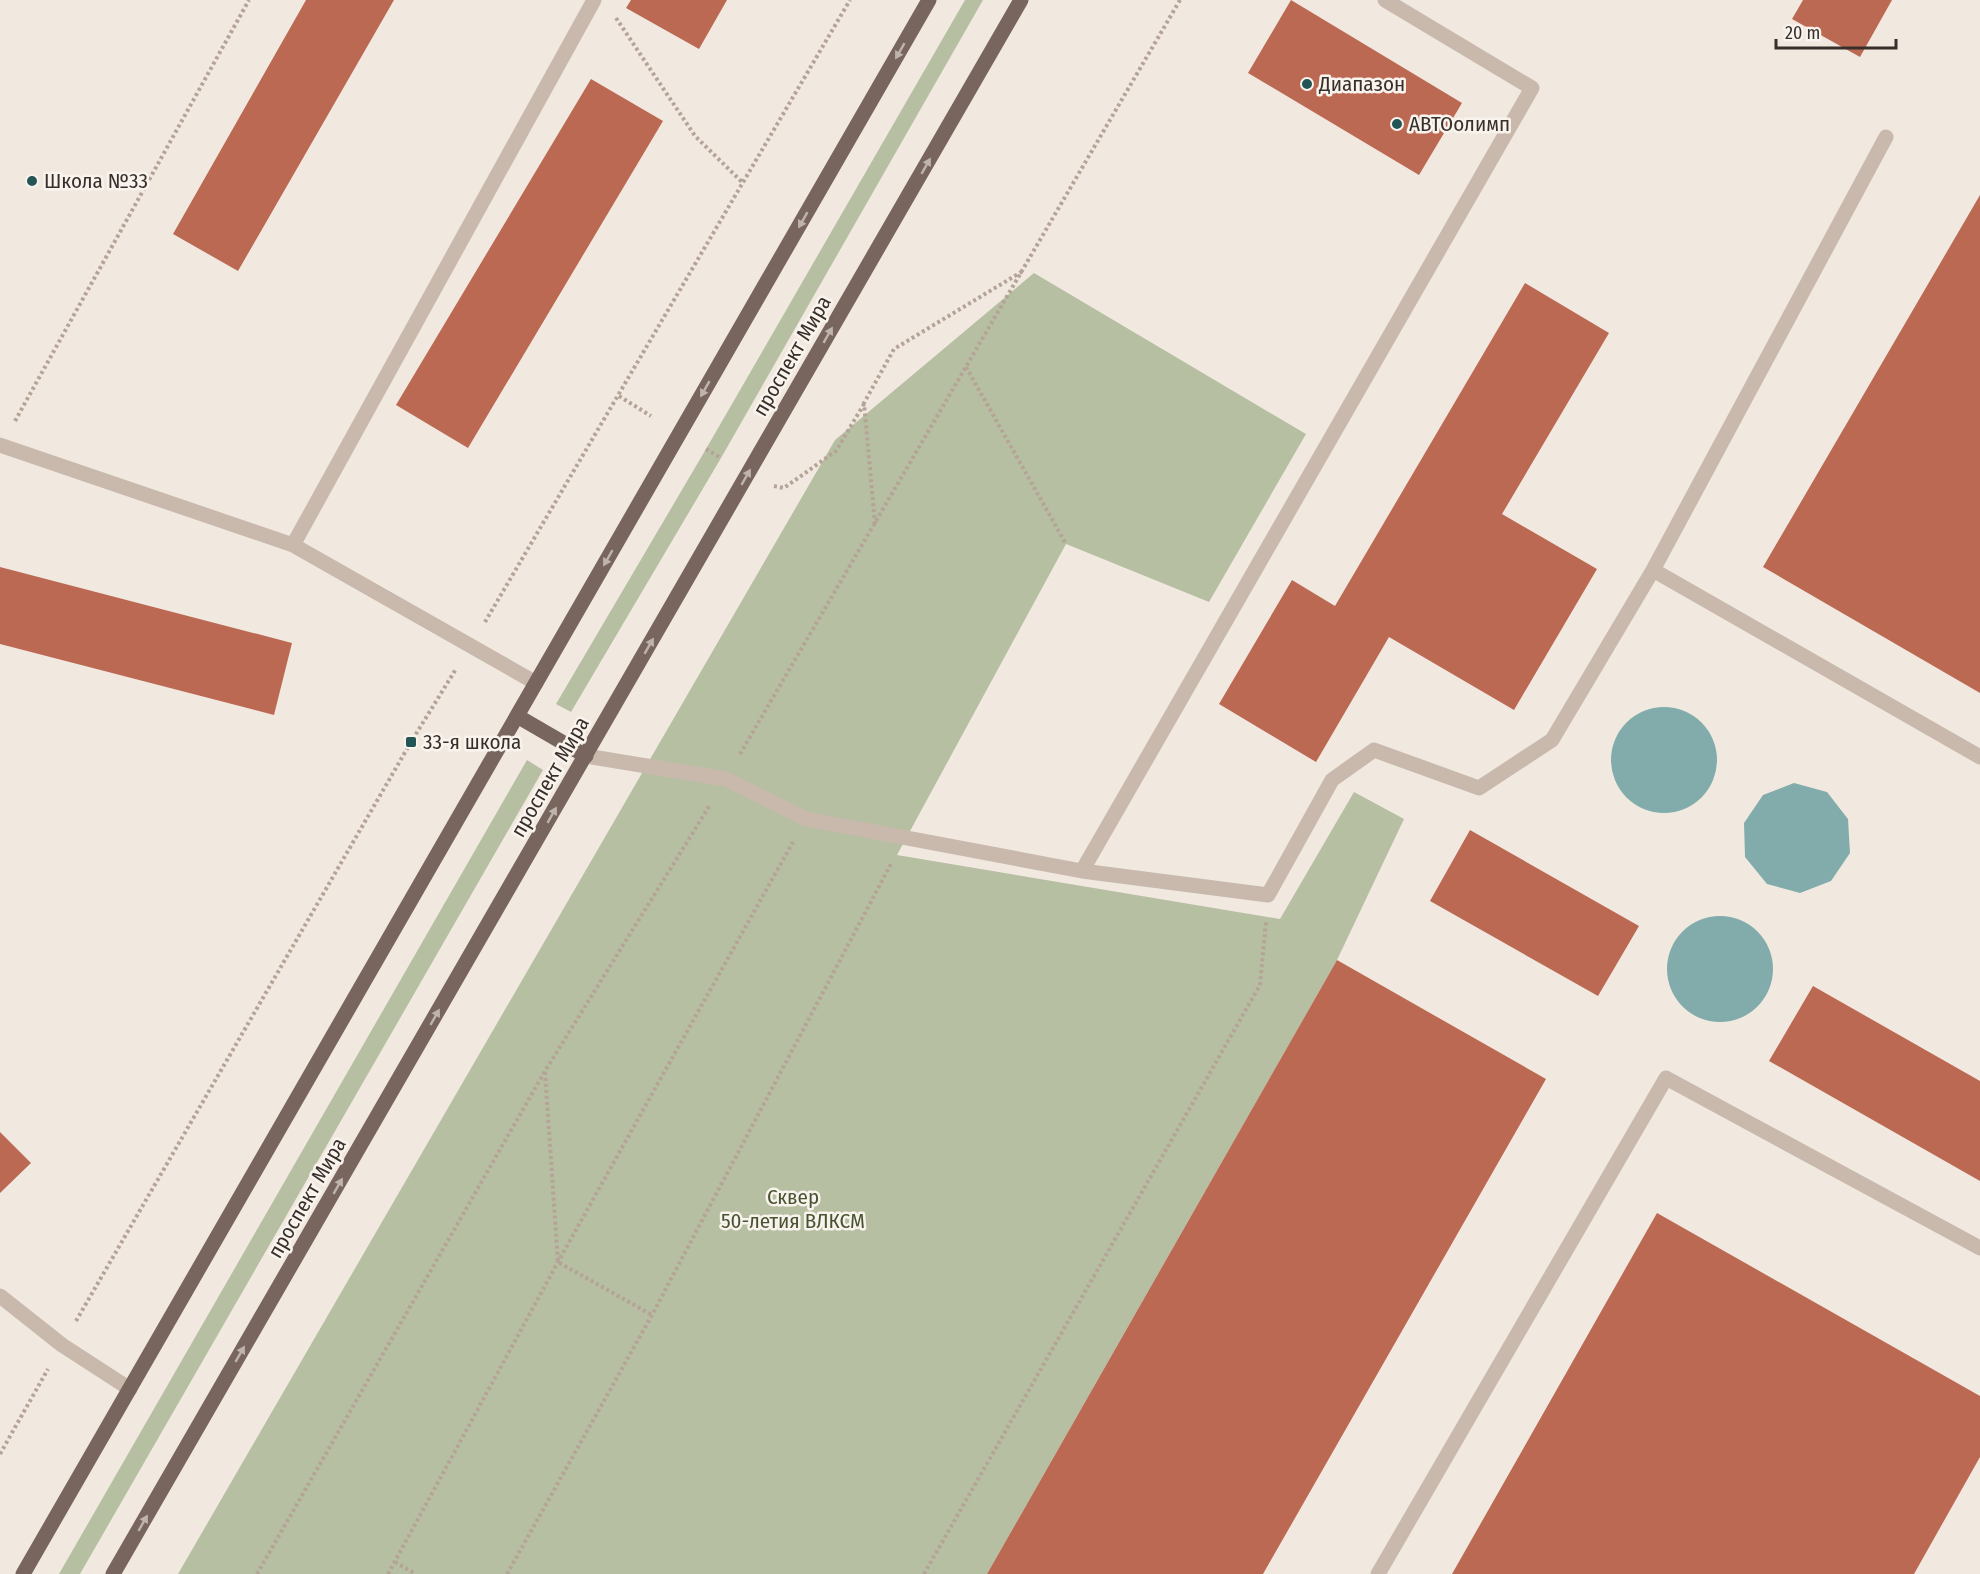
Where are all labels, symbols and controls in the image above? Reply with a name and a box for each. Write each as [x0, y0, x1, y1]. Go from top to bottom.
scale bar [1776, 12, 1896, 50]
text: 20 m [1785, 22, 1820, 44]
one-way arrow [895, 43, 905, 60]
place label: Диапазон [1318, 71, 1405, 97]
marker: Диапазон [1300, 77, 1314, 91]
place label: АВТОолимп [1409, 111, 1510, 137]
marker: АВТОолимп [1390, 117, 1404, 131]
one-way arrow [920, 158, 931, 174]
place label: Школа №33 [44, 168, 148, 194]
marker: Школа №33 [25, 174, 39, 188]
one-way arrow [797, 212, 808, 228]
street label: проспект Мира [747, 291, 837, 421]
one-way arrow [823, 326, 833, 343]
one-way arrow [700, 381, 711, 397]
one-way arrow [741, 468, 751, 485]
one-way arrow [603, 550, 613, 567]
one-way arrow [644, 637, 654, 654]
street label: проспект Мира [505, 712, 595, 842]
place label: 33-я школа [423, 729, 521, 755]
marker: 33-я школа [404, 735, 418, 749]
one-way arrow [546, 807, 557, 823]
one-way arrow [430, 1009, 441, 1025]
street label: проспект Мира [262, 1133, 352, 1263]
one-way arrow [333, 1177, 343, 1194]
park label: Сквер 50-летия ВЛКСМ [721, 1184, 865, 1234]
one-way arrow [235, 1346, 245, 1363]
one-way arrow [137, 1515, 148, 1531]

